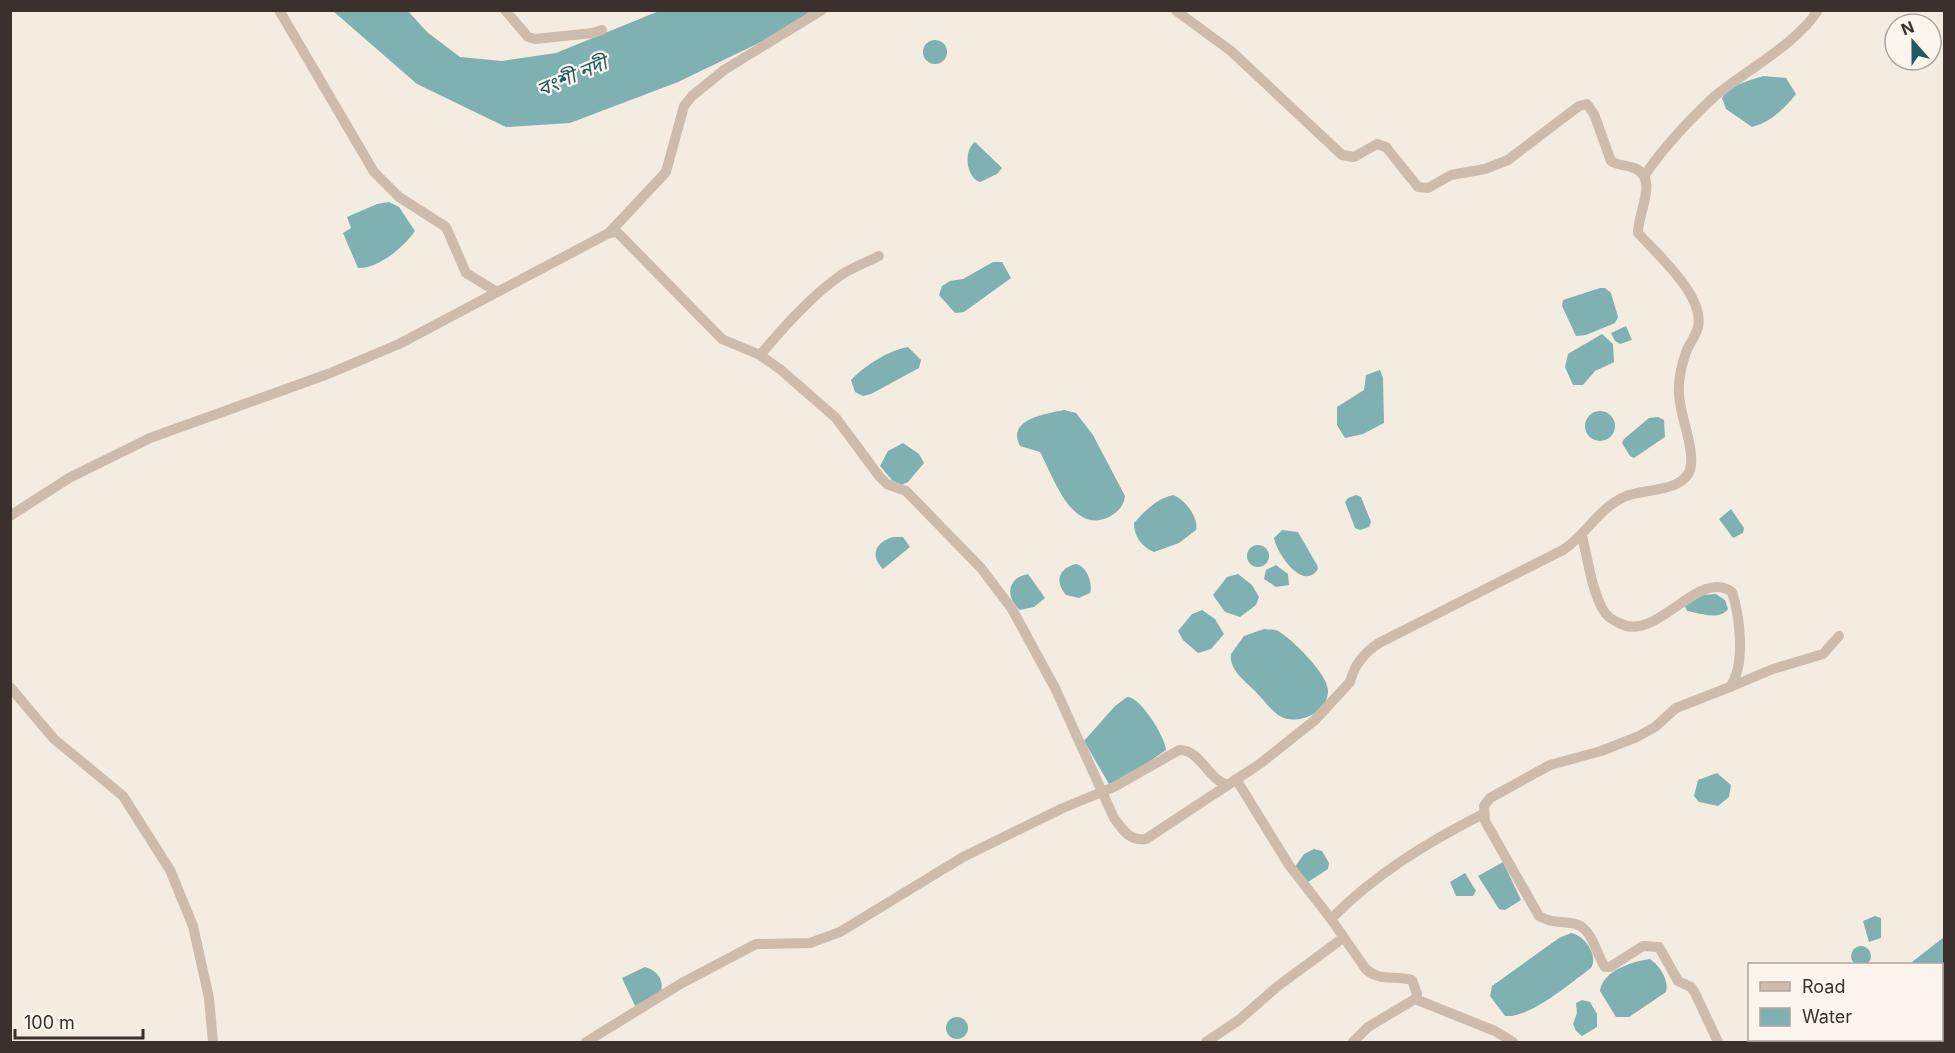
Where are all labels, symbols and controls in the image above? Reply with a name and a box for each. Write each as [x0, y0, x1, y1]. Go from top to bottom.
north arrow [1883, 12, 1943, 72]
text: N [1898, 16, 1917, 40]
water label: বংশী নদী [533, 49, 614, 101]
legend [1748, 963, 1943, 1041]
text: Road [1802, 976, 1845, 997]
scale bar [15, 1002, 142, 1040]
text: Water [1802, 1006, 1852, 1027]
text: 100 m [24, 1012, 75, 1033]

